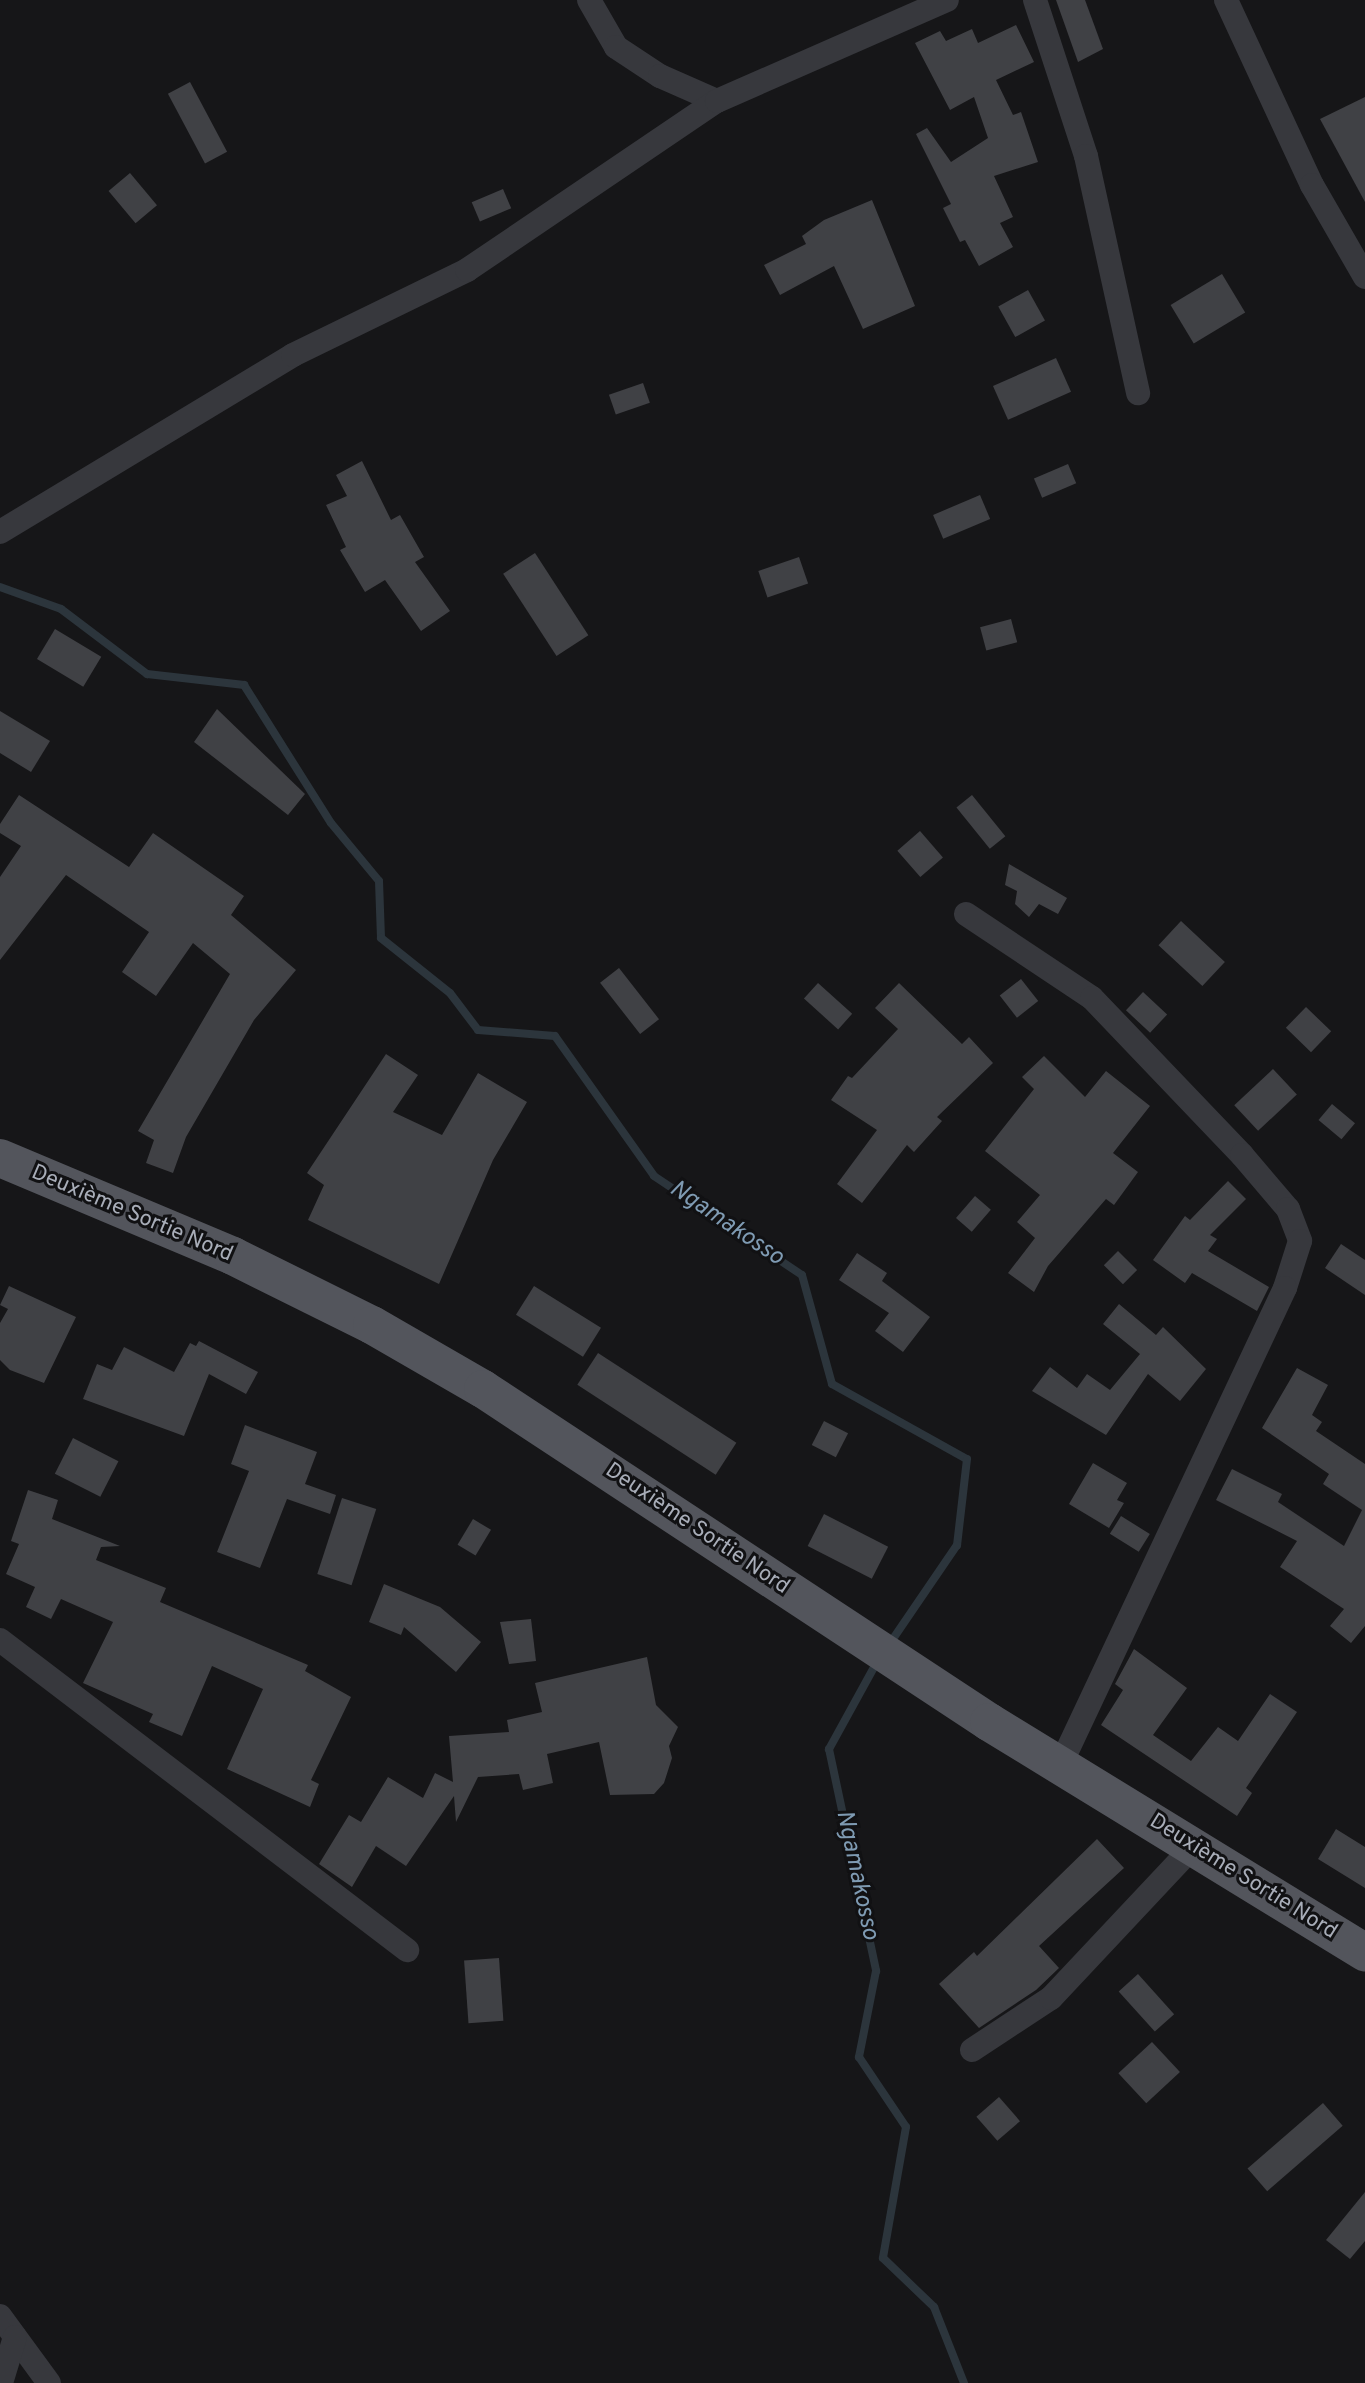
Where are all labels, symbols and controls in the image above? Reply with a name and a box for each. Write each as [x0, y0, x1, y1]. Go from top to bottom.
street label: Deuxième Sortie Nord [27, 1160, 237, 1268]
water label: Ngamakosso [663, 1175, 789, 1273]
street label: Deuxième Sortie Nord [600, 1458, 794, 1600]
water label: Ngamakosso [828, 1808, 884, 1942]
street label: Deuxième Sortie Nord [1144, 1808, 1342, 1946]

